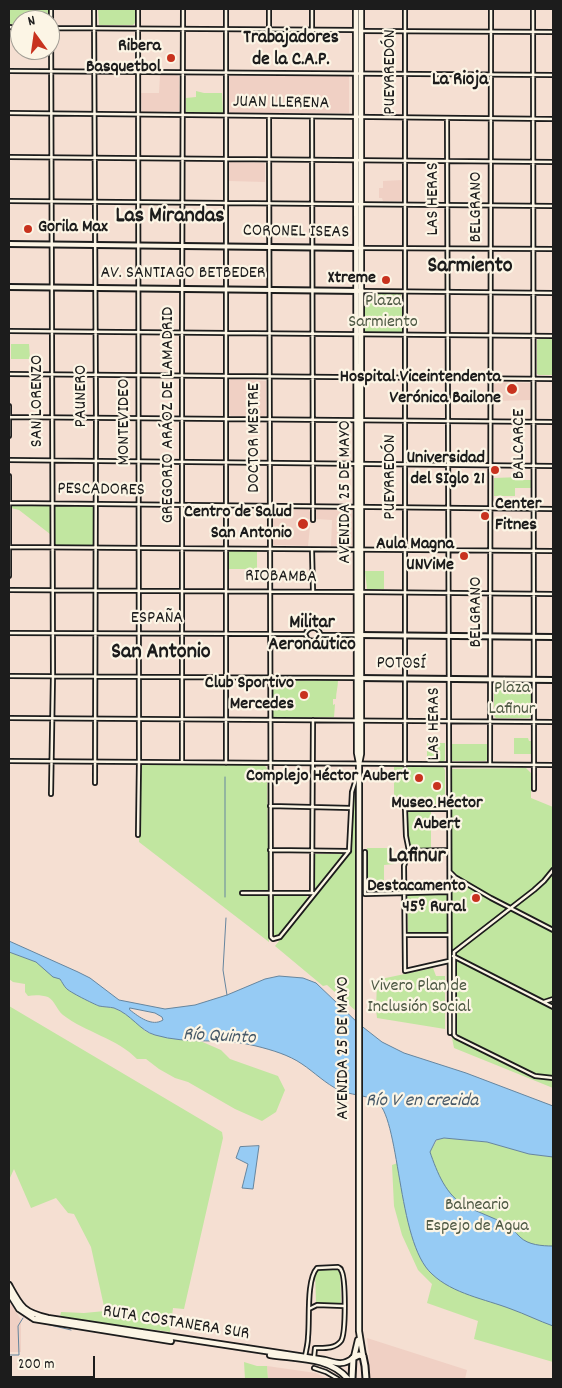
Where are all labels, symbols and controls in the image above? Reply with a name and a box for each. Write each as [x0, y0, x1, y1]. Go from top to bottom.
north arrow [10, 10, 60, 60]
text: N [26, 11, 37, 32]
district label: Trabajadores de la C.A.P. [243, 28, 339, 72]
street label: PUEYRREDÓN [381, 29, 403, 115]
place label: Ribera Basquetbol [86, 37, 161, 80]
marker: Ribera Basquetbol [165, 52, 177, 64]
district label: La Rioja [432, 70, 488, 92]
street label: JUAN LLERENA [233, 92, 329, 116]
street label: LAS HERAS [424, 162, 446, 236]
street label: BELGRANO [467, 172, 489, 242]
district label: Las Mirandas [115, 205, 225, 231]
place label: Gorila Max [38, 218, 108, 240]
street label: CORONEL ISEAS [243, 221, 349, 245]
marker: Gorila Max [22, 223, 34, 235]
district label: Sarmiento [427, 255, 513, 281]
street label: AV. SANTIAGO BETBEDER [100, 264, 266, 286]
place label: Xtreme [328, 269, 376, 291]
marker: Xtreme [380, 274, 392, 286]
park label: Plaza Sarmiento [348, 292, 418, 334]
street label: GREGORIO ARÁOZ DE LAMADRID [159, 307, 181, 523]
street label: SAN LORENZO [28, 355, 50, 447]
street label: PAUNERO [72, 365, 94, 427]
place label: Hospital Viceintendenta Verónica Bailone [340, 368, 501, 410]
street label: MONTEVIDEO [115, 378, 137, 466]
marker: Hospital Viceintendenta Verónica Bailone [505, 382, 519, 396]
street label: DOCTOR MESTRE [245, 383, 267, 493]
street label: BALCARCE [510, 409, 532, 479]
street label: AVENIDA 25 DE MAYO [336, 420, 358, 564]
street label: PUEYRREDÓN [381, 434, 403, 520]
place label: Universidad del SIglo 21 [406, 449, 485, 492]
marker: Universidad del SIglo 21 [489, 464, 501, 476]
street label: PESCADORES [57, 479, 145, 503]
place label: Center Fitnes [495, 495, 541, 538]
place label: Centro de Salud San Antonio [184, 503, 292, 546]
marker: Center Fitnes [479, 510, 491, 522]
marker: Centro de Salud San Antonio [296, 517, 310, 531]
place label: Aula Magna UNViMe [376, 535, 454, 578]
marker: Aula Magna UNViMe [458, 550, 470, 562]
street label: RIOBAMBA [245, 567, 317, 589]
street label: BELGRANO [467, 577, 489, 647]
street label: ESPAÑA [131, 609, 183, 631]
district label: Militar Aeronáutico [268, 613, 356, 657]
district label: San Antonio [111, 641, 211, 667]
street label: POTOSÍ [376, 654, 426, 676]
place label: Club Sportivo Mercedes [205, 674, 294, 716]
park label: Plaza Lafinur [489, 679, 535, 722]
street label: LAS HERAS [425, 687, 447, 761]
marker: Club Sportivo Mercedes [298, 689, 310, 701]
place label: Complejo Héctor Aubert [246, 767, 409, 789]
marker: Complejo Héctor Aubert [413, 772, 425, 784]
marker: Museo Héctor Aubert [431, 780, 443, 792]
place label: Museo Héctor Aubert [391, 794, 483, 836]
district label: Lafinur [388, 845, 446, 871]
place label: Destacamento 45º Rural [367, 877, 466, 920]
marker: Destacamento 45º Rural [470, 892, 482, 904]
street label: AVENIDA 25 DE MAYO [334, 976, 356, 1120]
park label: Vivero Plan de Inclusión Social [367, 977, 471, 1020]
water label: Río Quinto [182, 1025, 256, 1051]
water label: Río V en crecida [366, 1091, 478, 1113]
park label: Balneario Espejo de Agua [425, 1196, 529, 1238]
street label: RUTA COSTANERA SUR [101, 1302, 251, 1346]
scale bar [12, 1346, 98, 1378]
text: 200 m [18, 1354, 55, 1376]

